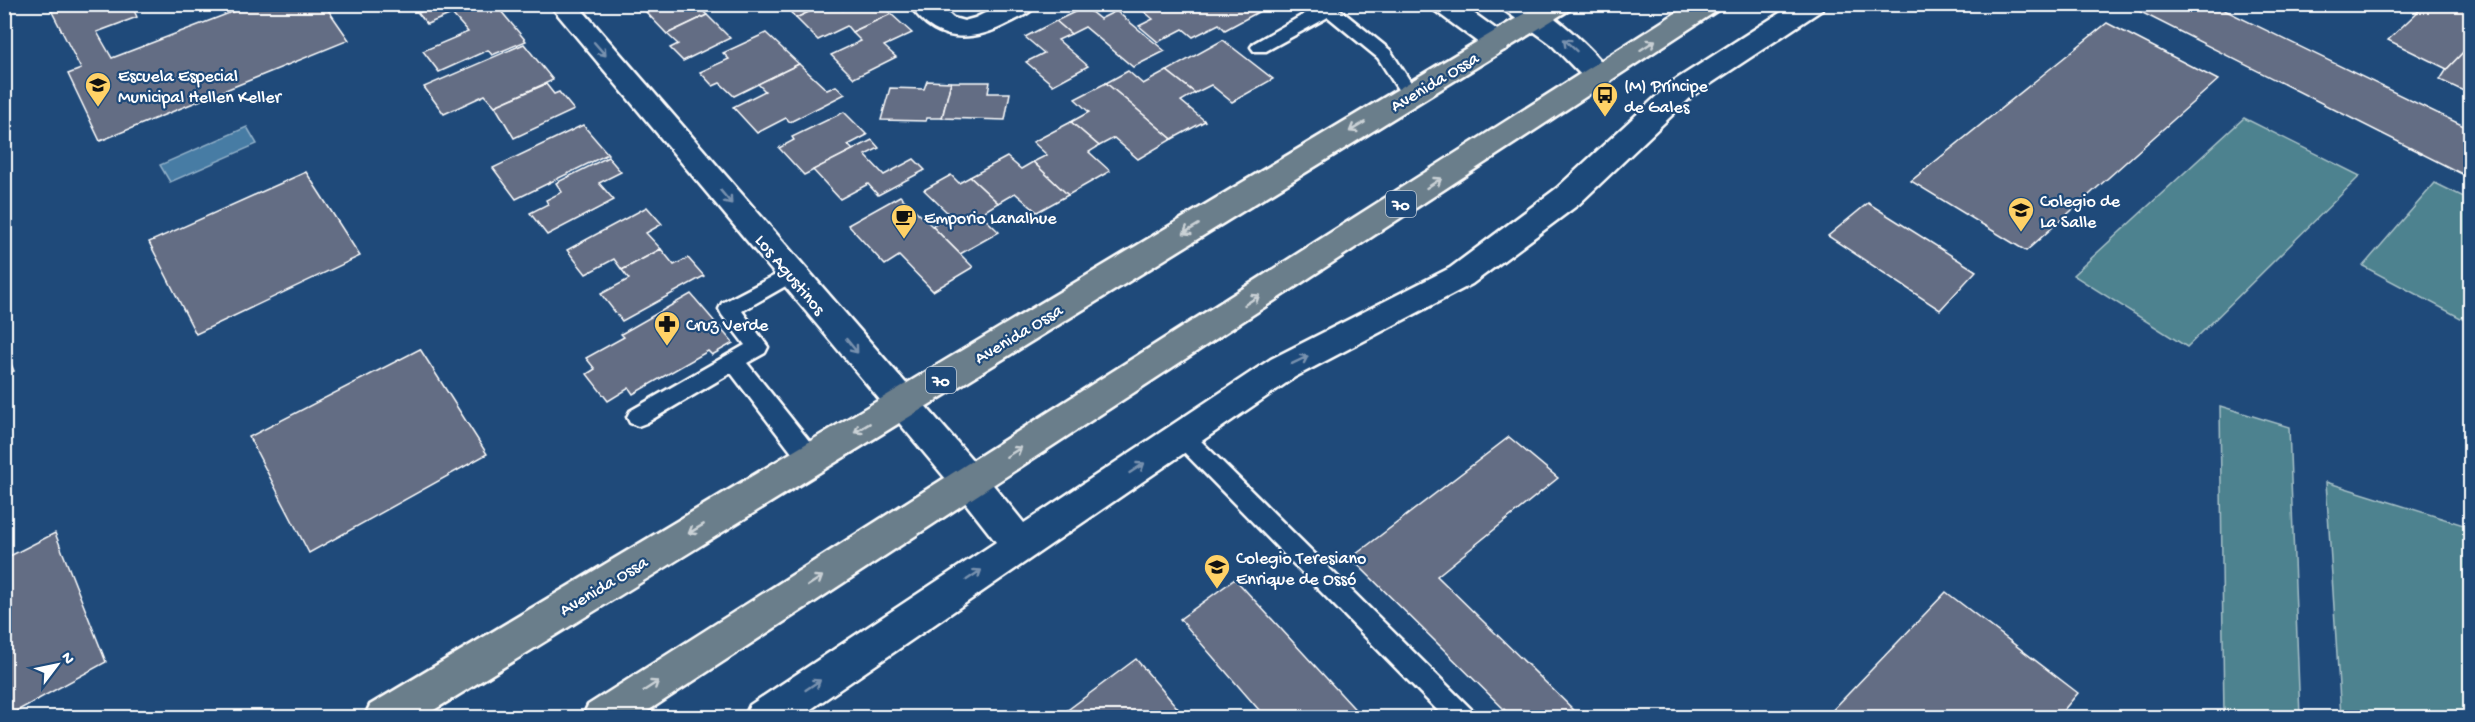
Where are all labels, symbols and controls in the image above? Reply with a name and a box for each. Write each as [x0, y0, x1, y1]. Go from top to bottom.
one-way arrow [1563, 38, 1578, 52]
one-way arrow [1639, 38, 1656, 50]
one-way arrow [593, 41, 607, 56]
street label: Avenida Ossa [1387, 48, 1484, 118]
place label: Escuela Especial Municipal Hellen Keller [118, 67, 283, 109]
school or university icon: Escuela Especial Municipal Hellen Keller [83, 70, 113, 108]
place label: (M) Príncipe de Gales [1624, 77, 1709, 119]
bus stop icon: (M) Príncipe de Gales [1590, 80, 1620, 118]
one-way arrow [1349, 122, 1366, 134]
one-way arrow [1425, 177, 1442, 189]
one-way arrow [720, 189, 733, 205]
road number: 70 [1386, 191, 1416, 217]
place label: Colegio de La Salle [2040, 192, 2121, 234]
school or university icon: Colegio de La Salle [2006, 195, 2036, 233]
cafe icon: Emporio Lanalhue [889, 202, 919, 240]
place label: Emporio Lanalhue [924, 209, 1057, 230]
one-way arrow [1183, 223, 1200, 235]
street label: Los Agustinos [749, 231, 830, 321]
one-way arrow [1243, 294, 1260, 306]
street label: Avenida Ossa [971, 300, 1068, 370]
pharmacy icon: Cruz Verde [652, 309, 682, 347]
place label: Cruz Verde [686, 316, 769, 337]
one-way arrow [845, 338, 858, 354]
one-way arrow [1290, 354, 1308, 366]
road number: 70 [926, 367, 956, 393]
one-way arrow [854, 422, 871, 434]
one-way arrow [1006, 446, 1023, 459]
one-way arrow [1128, 461, 1145, 473]
one-way arrow [687, 522, 704, 535]
place label: Colegio Teresiano Enrique de Ossó [1236, 549, 1366, 591]
street label: Avenida Ossa [556, 552, 653, 622]
school or university icon: Colegio Teresiano Enrique de Ossó [1202, 552, 1232, 590]
one-way arrow [966, 569, 982, 581]
one-way arrow [806, 574, 823, 586]
north arrow [27, 635, 87, 695]
text: N [56, 649, 78, 669]
one-way arrow [804, 679, 821, 691]
one-way arrow [642, 680, 659, 692]

